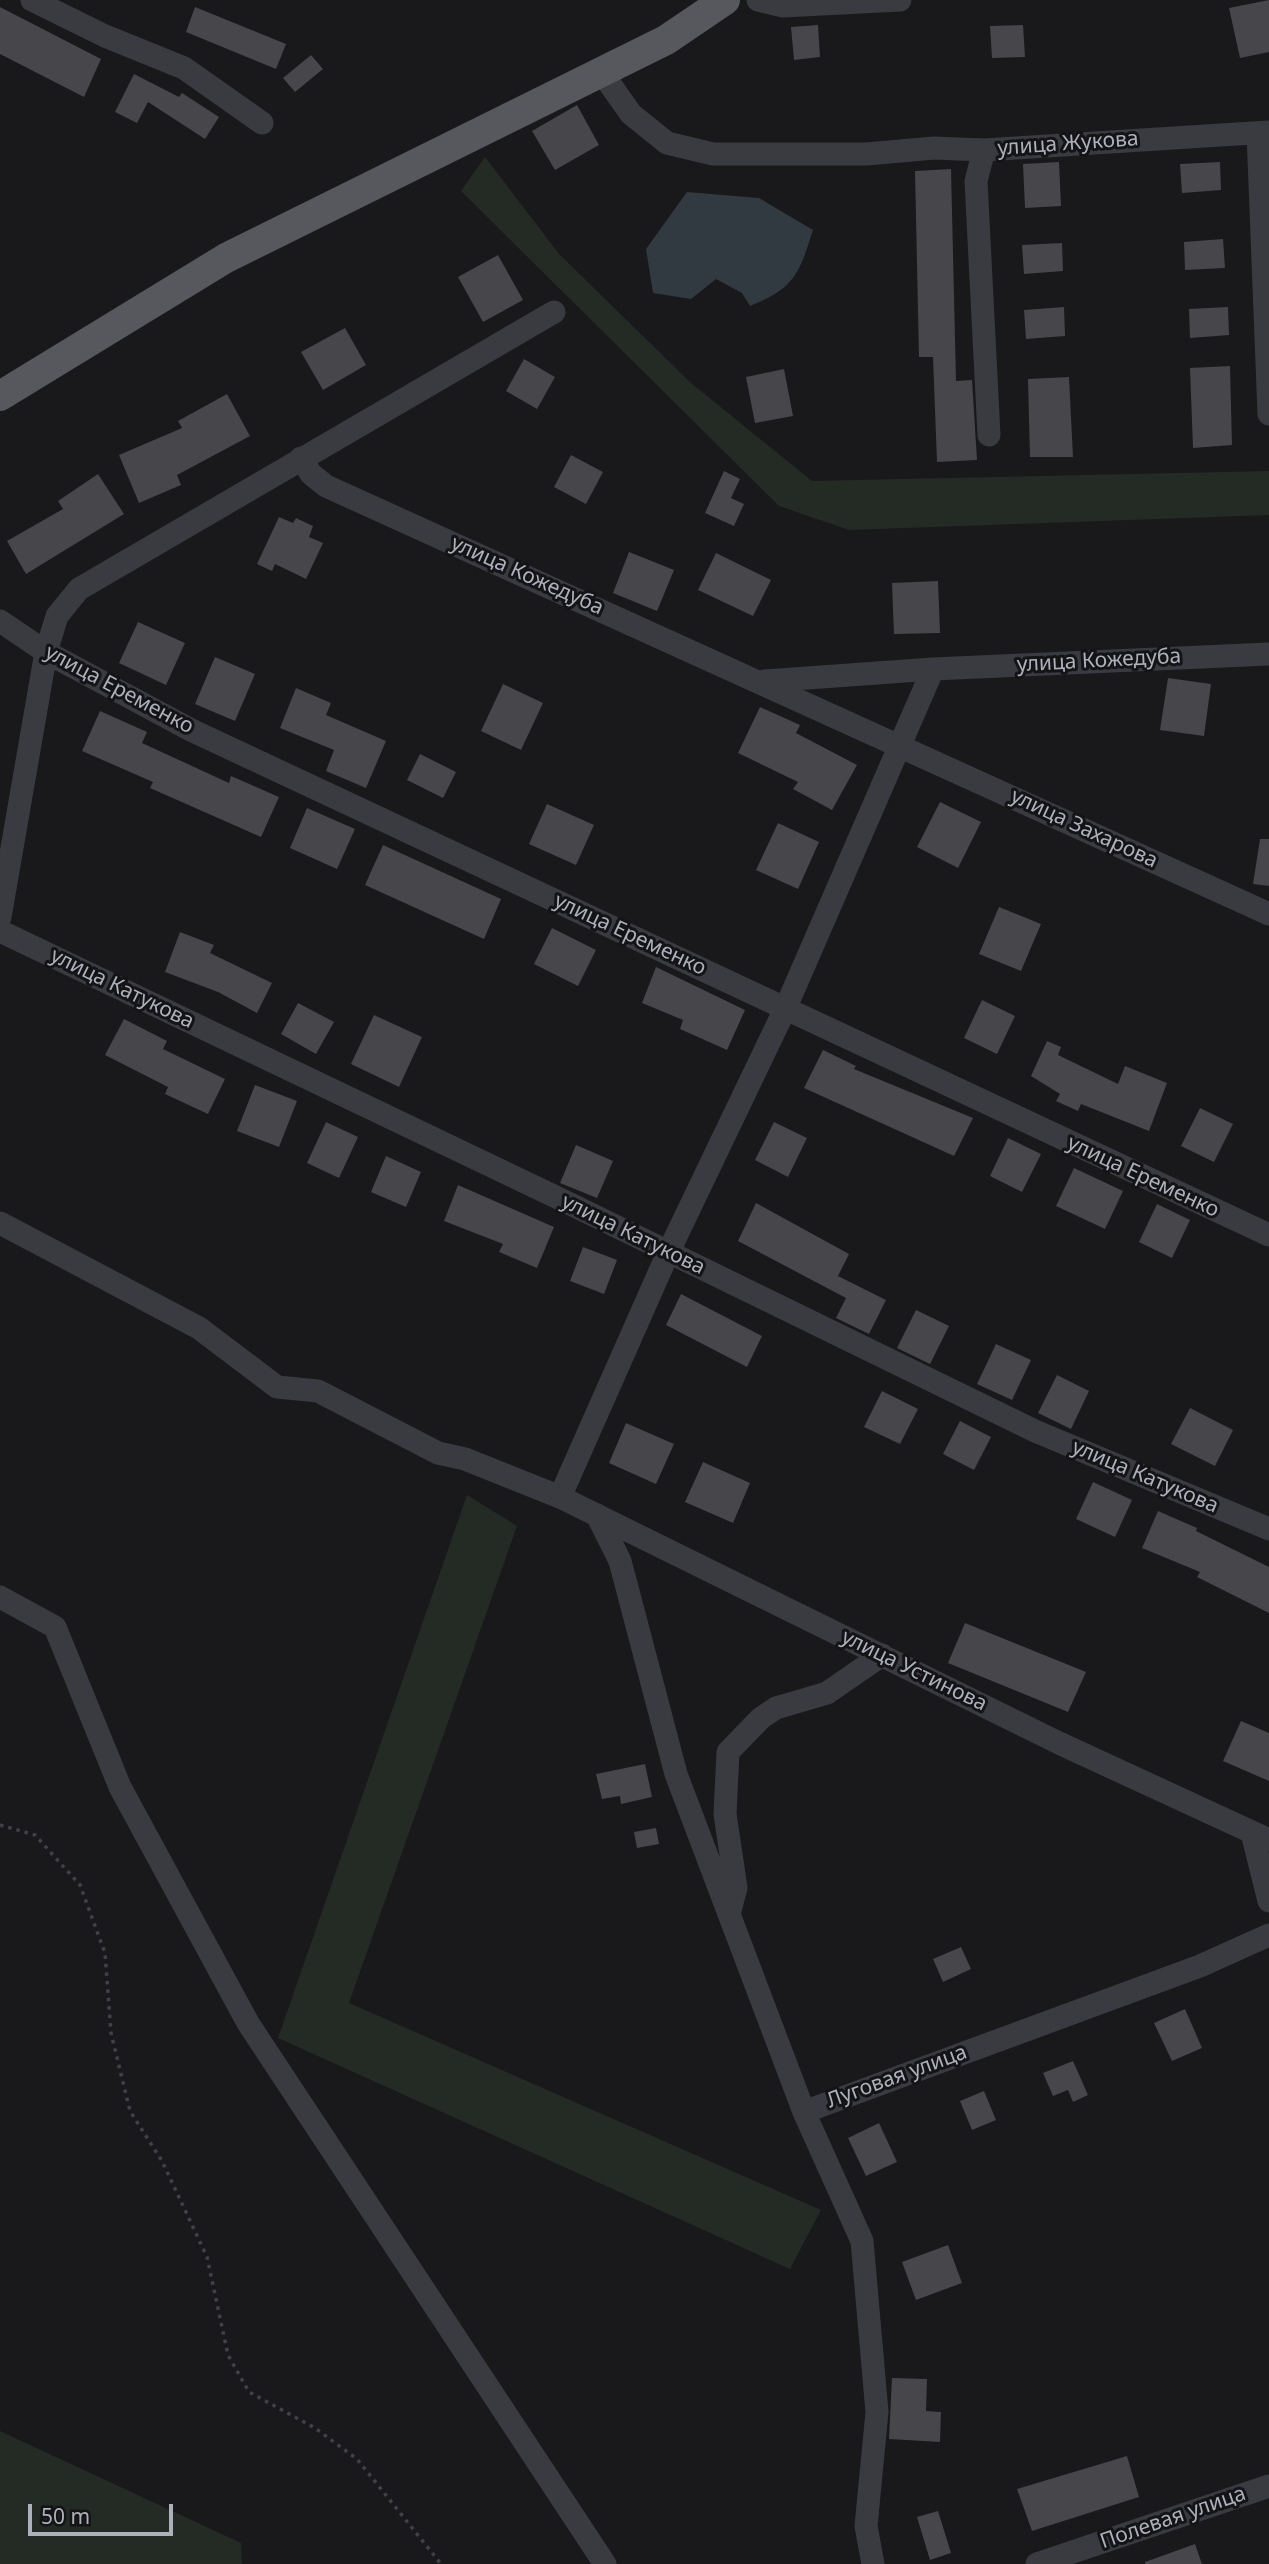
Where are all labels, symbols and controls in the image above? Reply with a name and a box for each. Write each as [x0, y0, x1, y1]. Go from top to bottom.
street label: улица Жукова [997, 127, 1139, 161]
street label: улица Кожедуба [447, 531, 607, 621]
street label: улица Еременко [40, 640, 198, 740]
street label: улица Кожедуба [1016, 644, 1182, 678]
street label: улица Захарова [1007, 784, 1161, 874]
street label: улица Еременко [550, 889, 710, 981]
street label: улица Катукова [46, 943, 198, 1035]
street label: улица Еременко [1063, 1131, 1223, 1223]
street label: улица Катукова [557, 1189, 709, 1281]
street label: улица Катукова [1068, 1435, 1222, 1519]
street label: улица Устинова [837, 1625, 991, 1717]
street label: Луговая улица [823, 2040, 971, 2114]
street label: Полевая улица [1097, 2481, 1249, 2555]
scale bar [32, 2490, 177, 2534]
text: 50 m [41, 2502, 90, 2530]

